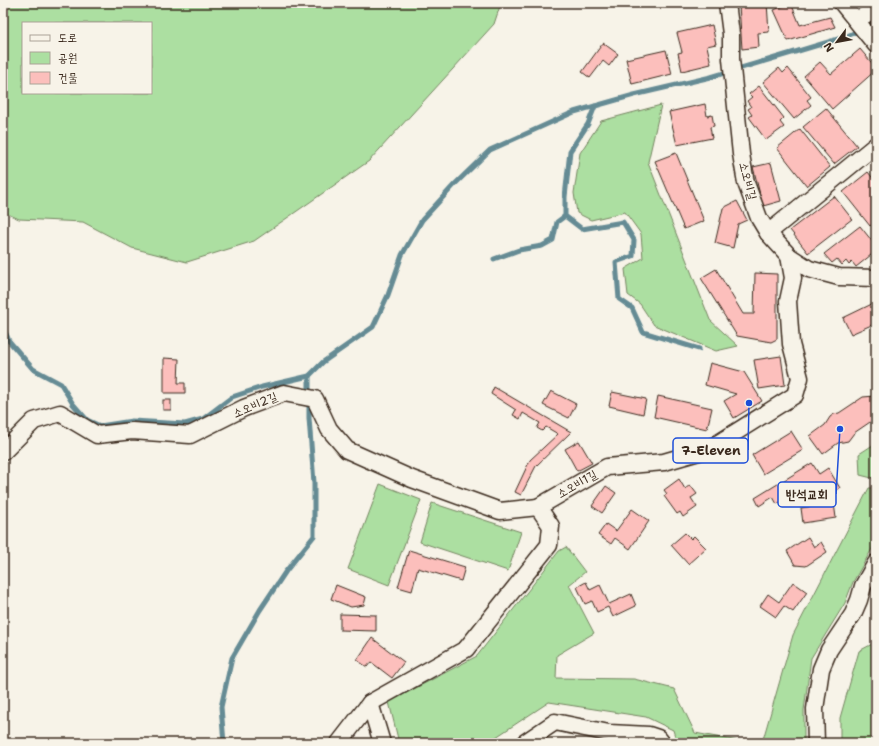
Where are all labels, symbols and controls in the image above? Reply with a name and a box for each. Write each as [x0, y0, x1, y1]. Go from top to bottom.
legend [22, 22, 152, 94]
north arrow [817, 22, 857, 62]
text: 도로 [58, 30, 77, 46]
text: N [820, 39, 838, 55]
text: 공원 [58, 50, 77, 66]
text: 건물 [58, 70, 78, 86]
street label: 소오비길 [736, 160, 761, 202]
street label: 소오비2길 [230, 388, 280, 422]
callout: 7-Eleven [673, 438, 748, 463]
text: 7-Eleven [681, 442, 741, 459]
street label: 소오비1길 [554, 466, 600, 502]
callout: 반석교회 [778, 482, 836, 507]
text: 반석교회 [786, 486, 828, 503]

